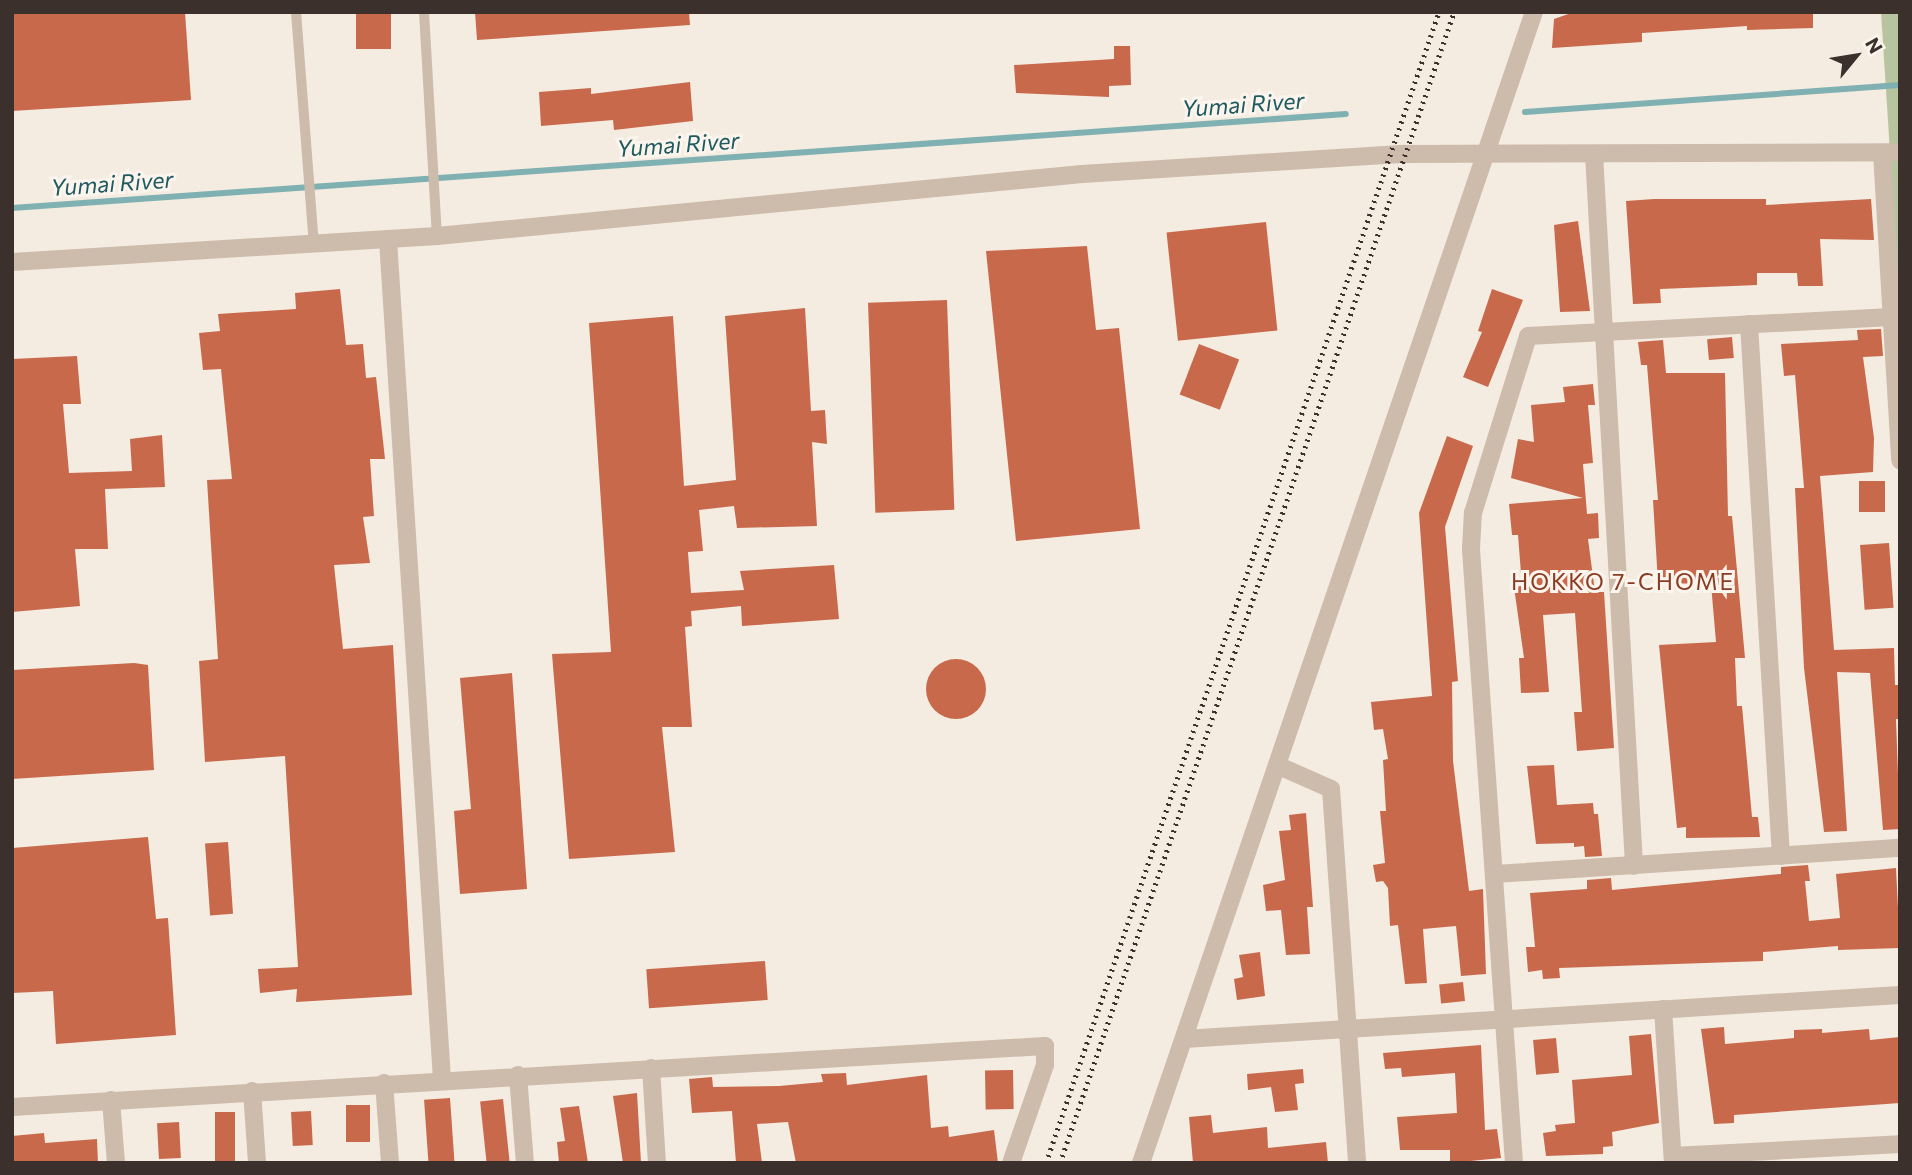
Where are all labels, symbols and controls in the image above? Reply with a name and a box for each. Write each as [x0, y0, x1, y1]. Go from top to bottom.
north arrow [1821, 21, 1891, 91]
text: N [1861, 33, 1888, 57]
water label: Yumai River [1181, 86, 1305, 122]
water label: Yumai River [616, 126, 740, 162]
water label: Yumai River [50, 165, 174, 201]
district label: HOKKO 7-CHOME [1513, 567, 1733, 595]

